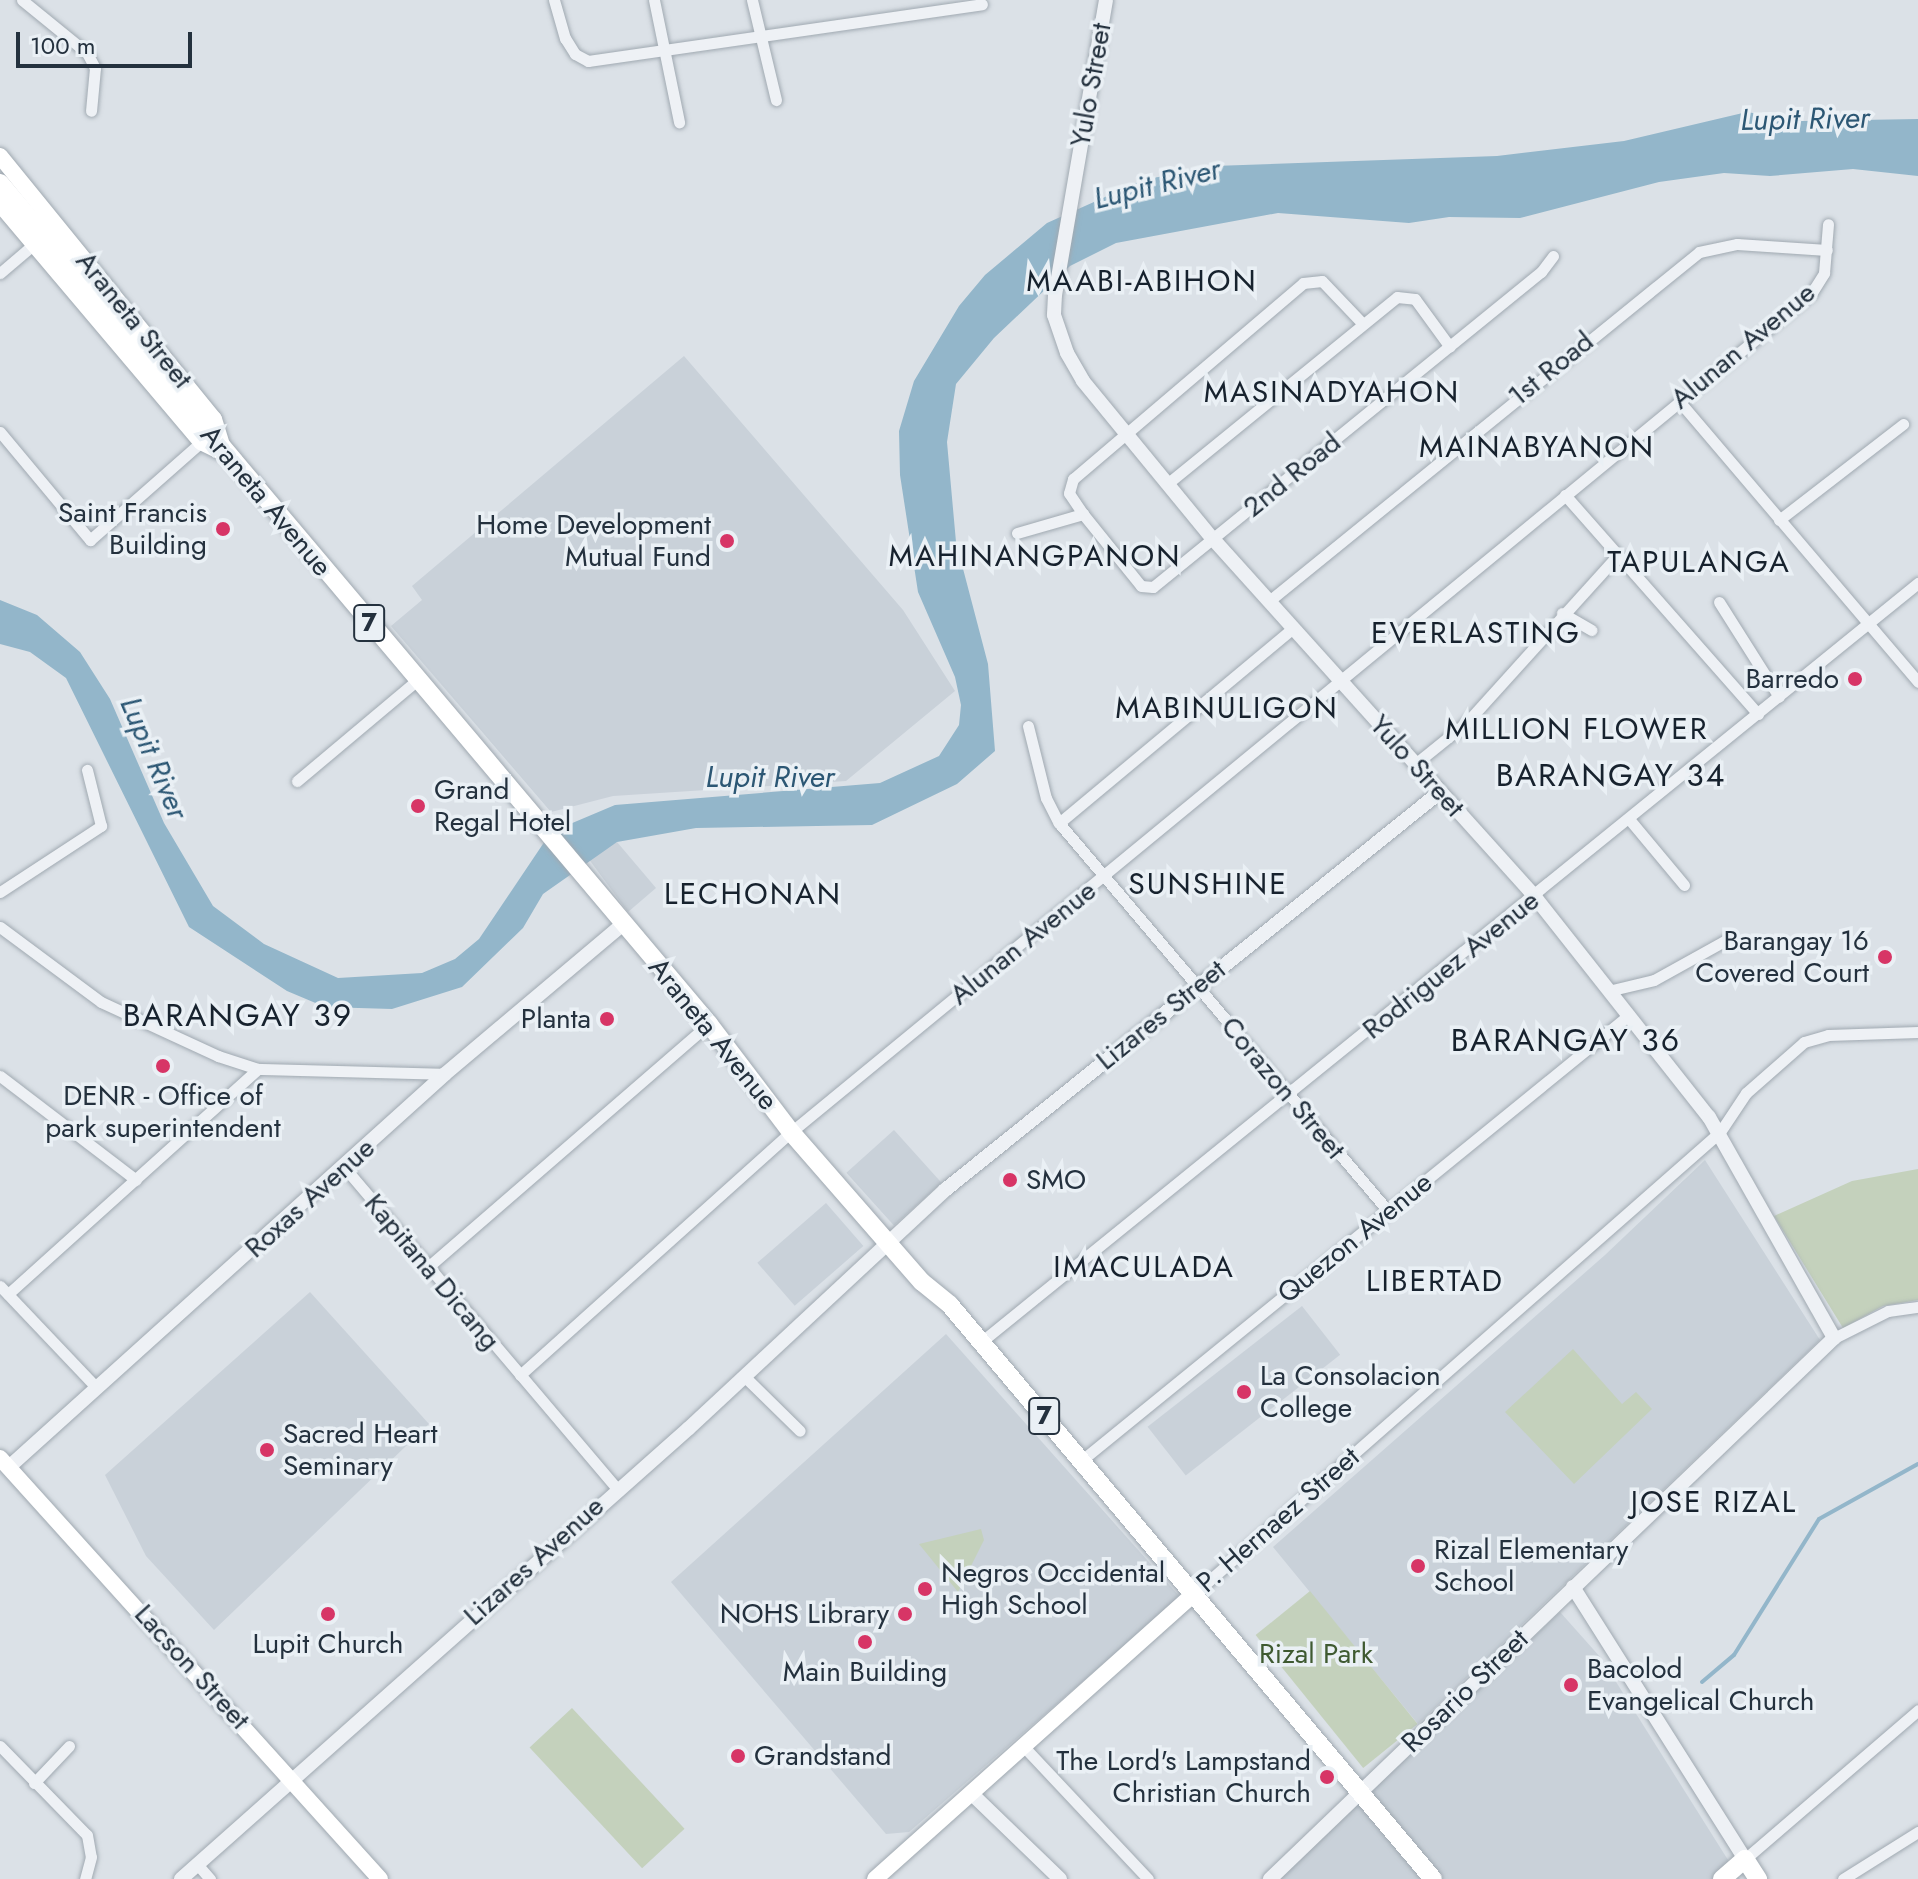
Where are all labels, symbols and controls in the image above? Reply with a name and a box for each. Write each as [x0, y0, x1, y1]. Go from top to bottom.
scale bar [20, 16, 196, 66]
street label: Yulo Street [1064, 20, 1118, 150]
text: 100 m [30, 28, 96, 63]
water label: Lupit River [1740, 100, 1870, 138]
water label: Lupit River [1090, 151, 1224, 217]
street label: Araneta Street [69, 245, 199, 395]
district label: MAABI-ABIHON [1026, 263, 1258, 299]
street label: Alunan Avenue [1664, 276, 1822, 416]
street label: 1st Road [1502, 325, 1600, 413]
district label: MASINADYAHON [1204, 374, 1460, 410]
street label: Araneta Avenue [193, 419, 339, 583]
street label: 2nd Road [1237, 426, 1347, 524]
district label: MAINABYANON [1419, 429, 1655, 465]
place label: Saint Francis Building [58, 496, 207, 562]
place label: Home Development Mutual Fund [476, 508, 711, 574]
marker: Saint Francis Building [214, 520, 232, 538]
marker: Home Development Mutual Fund [718, 532, 736, 550]
district label: MAHINANGPANON [889, 538, 1181, 574]
district label: TAPULANGA [1607, 544, 1791, 580]
road number: 7 [353, 601, 385, 645]
district label: EVERLASTING [1371, 615, 1581, 651]
place label: Barredo [1745, 662, 1839, 696]
marker: Barredo [1846, 670, 1864, 688]
district label: MABINULIGON [1115, 690, 1339, 726]
water label: Lupit River [112, 692, 196, 824]
street label: Yulo Street [1363, 708, 1471, 824]
district label: MILLION FLOWER [1445, 711, 1709, 747]
district label: BARANGAY 34 [1496, 756, 1726, 794]
water label: Lupit River [705, 759, 835, 795]
place label: Grand Regal Hotel [434, 773, 571, 839]
marker: Grand Regal Hotel [409, 797, 427, 815]
district label: SUNSHINE [1128, 866, 1288, 902]
street label: Alunan Avenue [943, 874, 1103, 1012]
district label: LECHONAN [664, 876, 842, 912]
street label: Rodriguez Avenue [1356, 884, 1546, 1046]
place label: Barangay 16 Covered Court [1695, 924, 1869, 990]
marker: Barangay 16 Covered Court [1876, 948, 1894, 966]
street label: Araneta Avenue [641, 951, 785, 1117]
street label: Lizares Street [1090, 953, 1232, 1077]
district label: BARANGAY 39 [123, 996, 353, 1034]
place label: Planta [521, 1002, 591, 1036]
marker: Planta [598, 1010, 616, 1028]
street label: Corazon Street [1214, 1010, 1352, 1166]
district label: BARANGAY 36 [1451, 1021, 1681, 1059]
marker: DENR - Office of park superintendent [154, 1057, 172, 1075]
place label: DENR - Office of park superintendent [45, 1079, 281, 1145]
street label: Roxas Avenue [238, 1131, 382, 1265]
place label: SMO [1026, 1163, 1086, 1197]
street label: Quezon Avenue [1271, 1166, 1439, 1310]
marker: SMO [1001, 1171, 1019, 1189]
street label: Kapitana Dicang [357, 1187, 507, 1357]
district label: IMACULADA [1053, 1249, 1235, 1285]
district label: LIBERTAD [1366, 1263, 1504, 1299]
place label: La Consolacion College [1260, 1359, 1441, 1425]
marker: La Consolacion College [1235, 1383, 1253, 1401]
road number: 7 [1028, 1394, 1060, 1438]
place label: Sacred Heart Seminary [283, 1417, 437, 1483]
street label: P. Hernaez Street [1190, 1440, 1366, 1600]
marker: Sacred Heart Seminary [258, 1441, 276, 1459]
district label: JOSE RIZAL [1631, 1484, 1797, 1520]
street label: Lizares Avenue [457, 1489, 611, 1633]
place label: Rizal Elementary School [1434, 1533, 1628, 1599]
place label: Negros Occidental High School [941, 1556, 1165, 1622]
marker: Rizal Elementary School [1409, 1557, 1427, 1575]
marker: Negros Occidental High School [916, 1580, 934, 1598]
place label: NOHS Library [720, 1597, 889, 1631]
street label: Lacson Street [127, 1598, 257, 1736]
marker: Lupit Church [319, 1605, 337, 1623]
marker: NOHS Library [896, 1605, 914, 1623]
street label: Rosario Street [1395, 1622, 1535, 1760]
place label: Lupit Church [253, 1627, 403, 1661]
marker: Main Building [856, 1633, 874, 1651]
park label: Rizal Park [1259, 1637, 1373, 1671]
place label: Bacolod Evangelical Church [1587, 1652, 1815, 1718]
place label: Main Building [783, 1655, 947, 1689]
marker: Bacolod Evangelical Church [1562, 1676, 1580, 1694]
place label: Grandstand [754, 1739, 892, 1773]
place label: The Lord's Lampstand Christian Church [1056, 1744, 1311, 1810]
marker: Grandstand [729, 1747, 747, 1765]
marker: The Lord's Lampstand Christian Church [1318, 1768, 1336, 1786]

